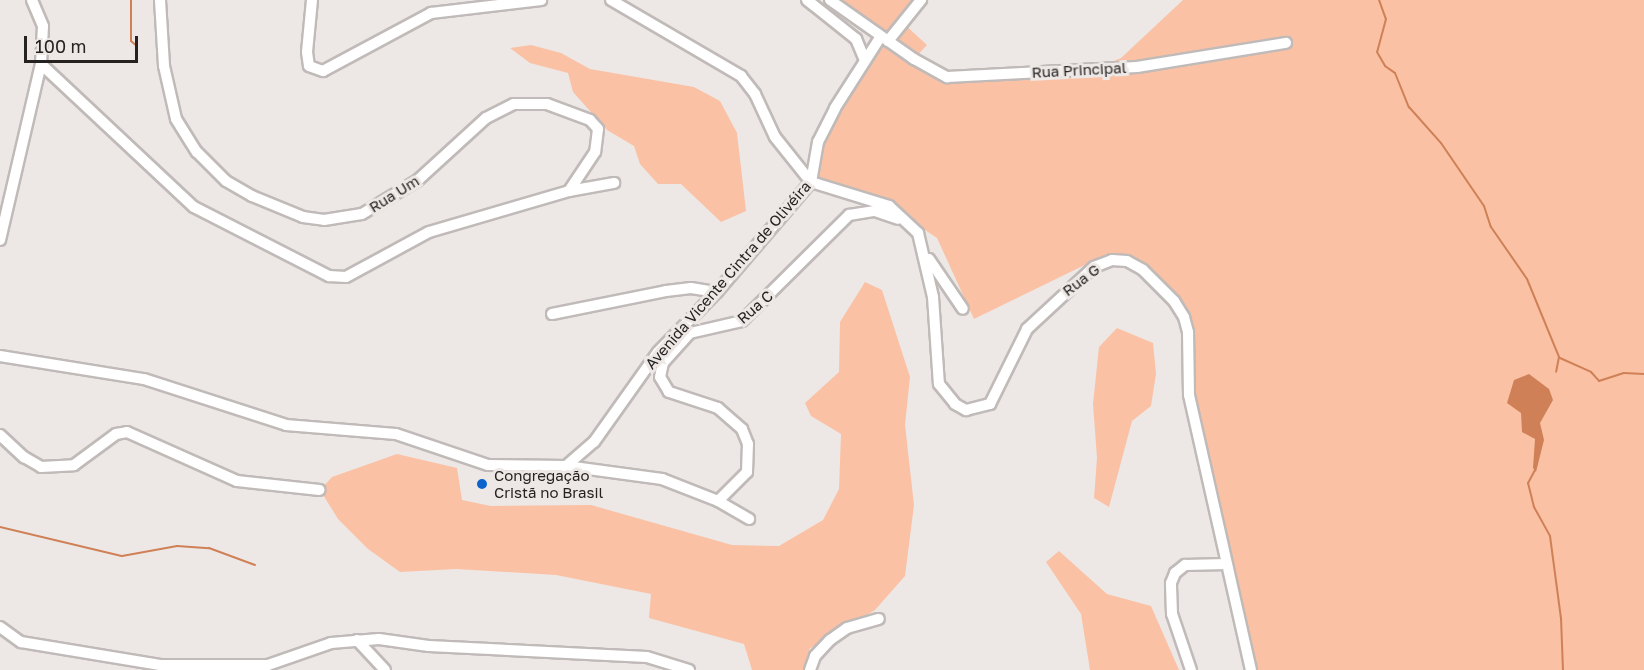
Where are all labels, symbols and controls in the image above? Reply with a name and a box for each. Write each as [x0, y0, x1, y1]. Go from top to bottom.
scale bar [27, 24, 141, 62]
text: 100 m [35, 35, 86, 57]
street label: Rua Principal [1031, 59, 1127, 81]
street label: Rua Um [366, 172, 422, 216]
street label: Avenida Vicente Cintra de Olivéira [642, 177, 814, 373]
street label: Rua G [1059, 260, 1103, 300]
street label: Rua C [733, 287, 777, 327]
place label: Congregação Cristã no Brasil [494, 466, 603, 501]
marker: Congregação Cristã no Brasil [475, 477, 489, 491]

